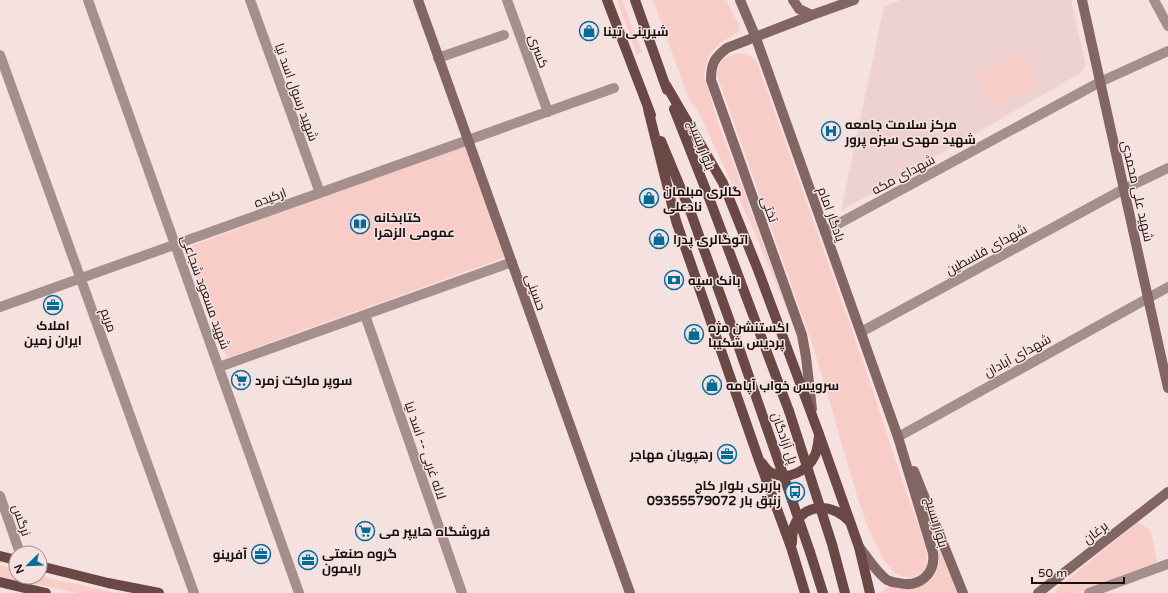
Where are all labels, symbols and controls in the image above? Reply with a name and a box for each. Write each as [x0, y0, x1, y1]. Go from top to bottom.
shop icon: شیرینی تینا [578, 20, 600, 42]
place label: شیرینی تینا [603, 24, 669, 40]
street label: کسری [525, 32, 552, 70]
street label: شهید رسول اسد نیا [271, 41, 321, 143]
place label: مرکز سلامت جامعه شهید مهدی سبزه پرور [844, 117, 976, 149]
street label: بلوار بسیج [684, 118, 718, 172]
hospital icon: مرکز سلامت جامعه شهید مهدی سبزه پرور [820, 120, 842, 142]
street label: شهید علی محمدی [1118, 139, 1156, 244]
street label: شهدای مکه [869, 152, 938, 198]
place label: گالری مبلمان نادعلی [663, 184, 742, 215]
street label: ارکیده [252, 185, 289, 211]
street label: یادگار امام [813, 185, 848, 245]
shop icon: گالری مبلمان نادعلی [638, 187, 660, 209]
street label: تختی [757, 194, 781, 225]
place label: کتابخانه عمومی الزهرا [374, 210, 455, 241]
library icon: کتابخانه عمومی الزهرا [349, 213, 371, 235]
street label: شهدای فلسطین [943, 221, 1030, 279]
shop icon: اتوگالری پدرا [648, 228, 670, 250]
place label: اتوگالری پدرا [673, 232, 748, 249]
street label: شهید مسعود شجاعی [177, 233, 233, 351]
bank icon: بانک سپه [663, 269, 685, 291]
street label: حسینی [521, 272, 549, 313]
place label: بانک سپه [688, 273, 740, 290]
office icon: املاک ایران زمین [42, 294, 64, 316]
street label: مریم [95, 306, 120, 335]
place label: املاک ایران زمین [24, 318, 82, 349]
place label: اکستنشن مژه پردیس شکیبا [708, 320, 789, 352]
shop icon: اکستنشن مژه پردیس شکیبا [683, 323, 705, 345]
street label: شهدای آبادان [981, 331, 1054, 381]
supermarket icon: سوپر مارکت زمرد [230, 369, 252, 391]
place label: سوپر مارکت زمرد [255, 373, 352, 390]
shop icon: سرویس خواب آپامه [701, 374, 723, 396]
place label: سرویس خواب آپامه [726, 378, 839, 395]
street label: لاله غربی -- اسد نیا [401, 399, 449, 501]
street label: پل آزادگان [767, 410, 801, 467]
office icon: رهپویان مهاجر [716, 443, 738, 465]
place label: رهپویان مهاجر [629, 447, 713, 464]
place label: باربری بلوار کاج زنبق بار 09355579072 [647, 478, 781, 509]
bus stop icon: باربری بلوار کاج زنبق بار 09355579072 [784, 481, 806, 503]
street label: بلوار بسیج [921, 495, 951, 549]
street label: نرگس [8, 502, 34, 538]
street label: برغان [1080, 518, 1111, 548]
supermarket icon: فروشگاه هایپر می [354, 520, 376, 542]
place label: فروشگاه هایپر می [379, 524, 490, 541]
office icon: آفرینو [250, 543, 272, 565]
north arrow [8, 545, 48, 585]
place label: گروه صنعتی رایمون [322, 546, 397, 577]
place label: آفرینو [213, 547, 248, 563]
office icon: گروه صنعتی رایمون [297, 549, 319, 571]
scale bar [1032, 559, 1124, 585]
text: N [12, 562, 27, 575]
text: 50 m [1038, 566, 1067, 580]

